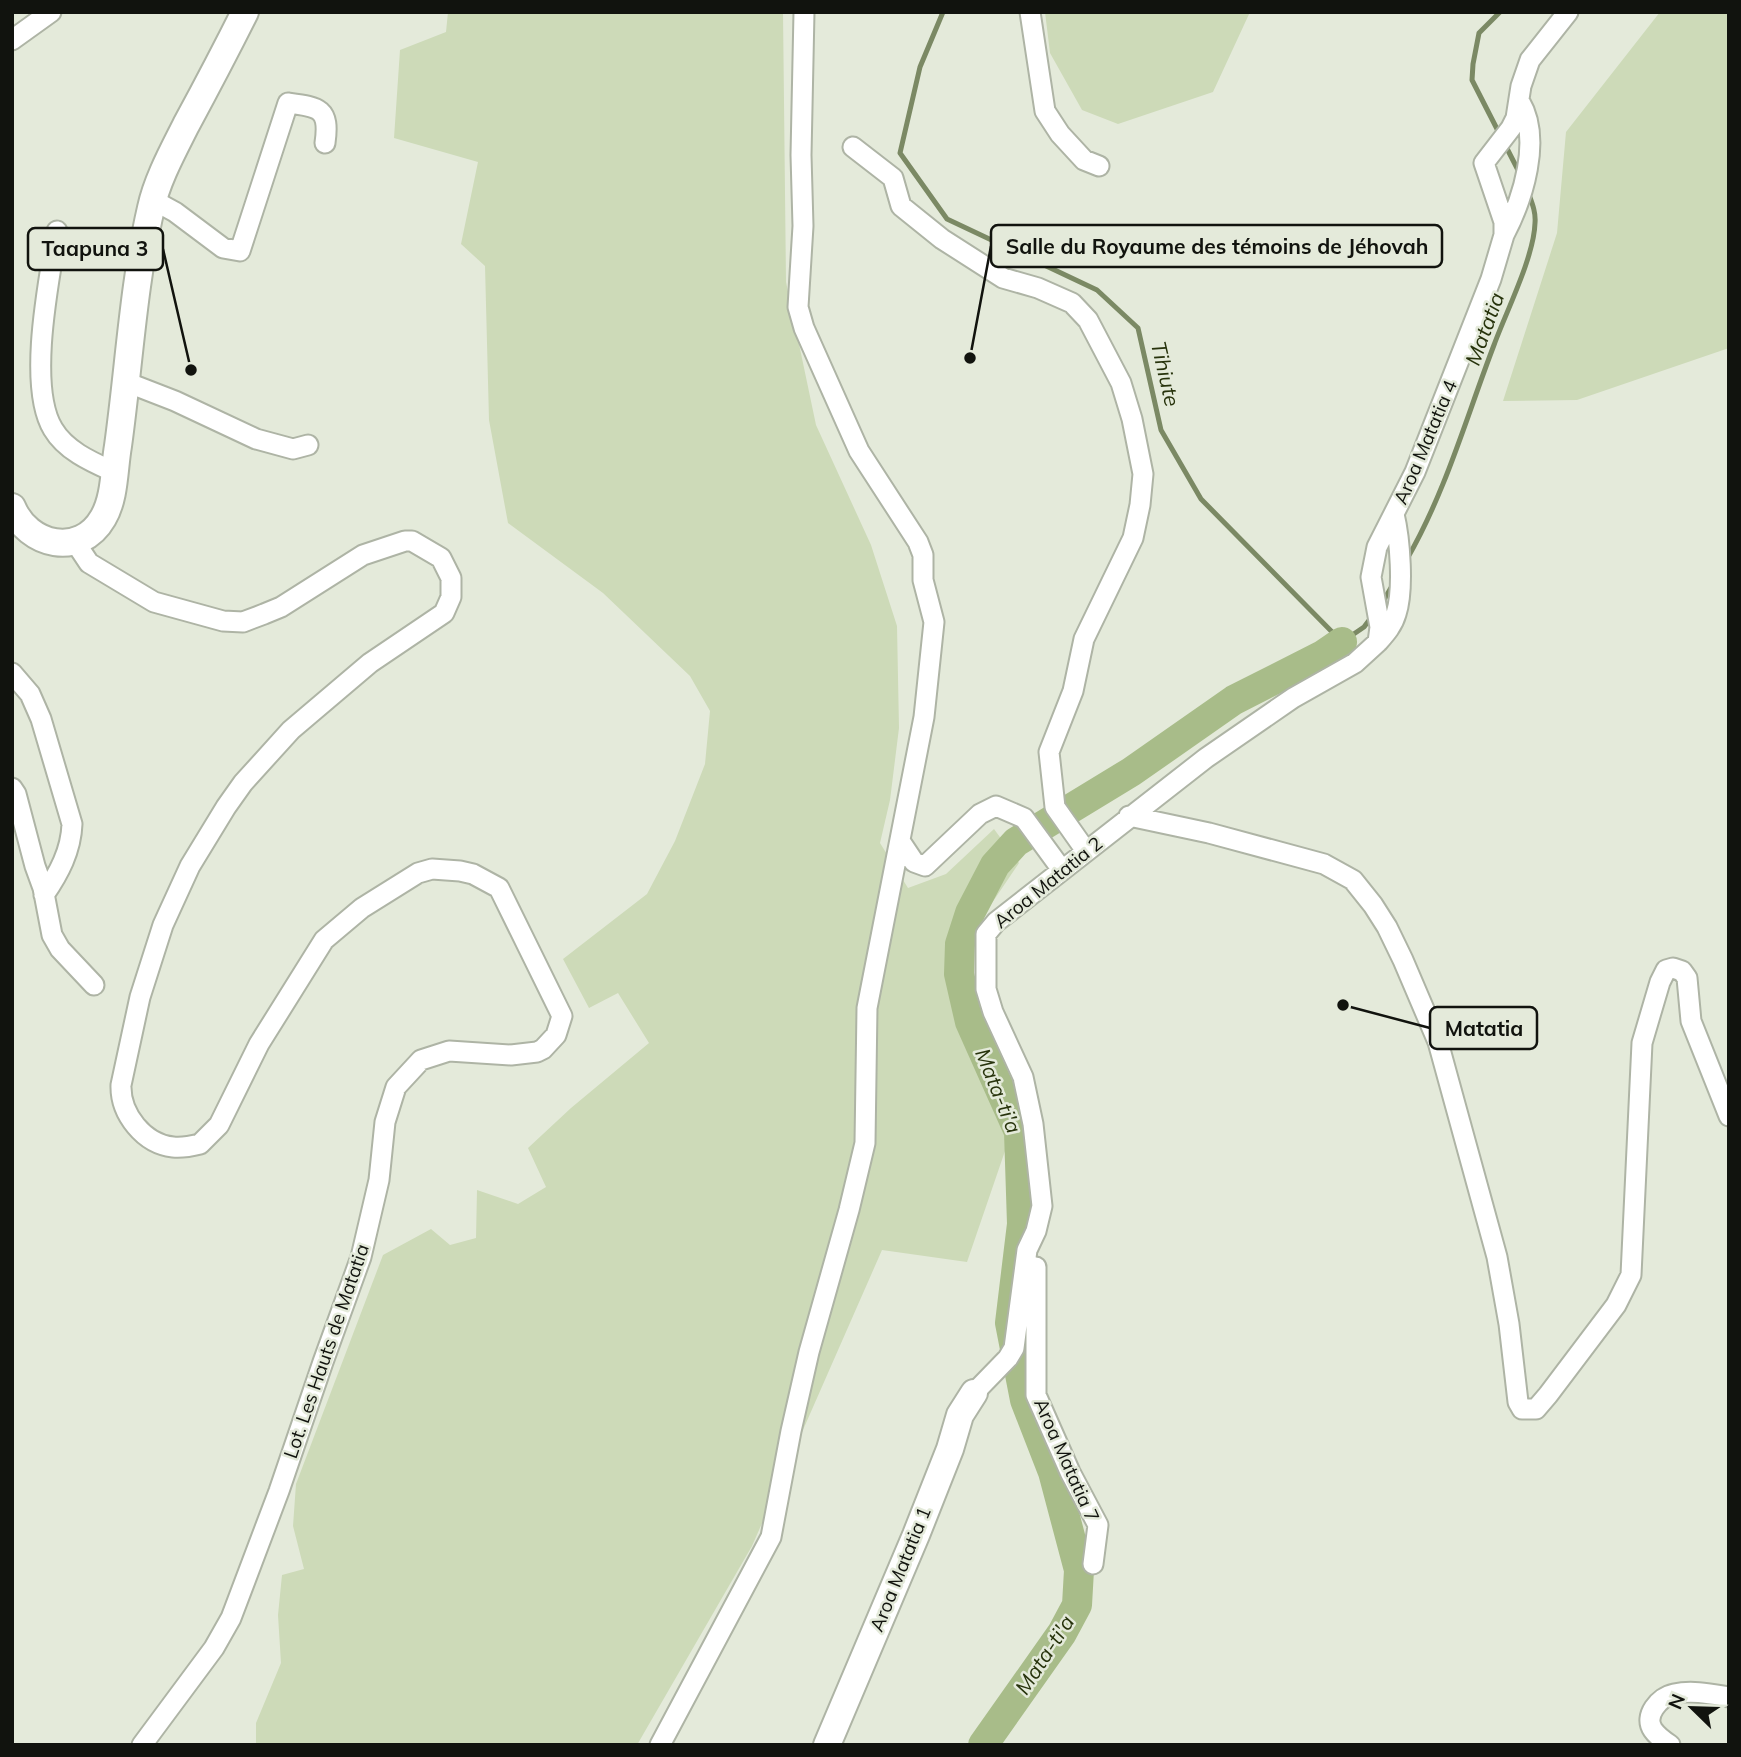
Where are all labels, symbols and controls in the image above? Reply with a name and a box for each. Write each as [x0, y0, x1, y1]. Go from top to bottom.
callout: Salle du Royaume des témoins de Jéhovah [991, 225, 1442, 267]
callout: Taapuna 3 [28, 228, 163, 270]
text: Salle du Royaume des témoins de Jéhovah [1006, 233, 1428, 259]
text: Taapuna 3 [42, 235, 148, 261]
water label: Matatia [1459, 289, 1509, 369]
water label: Tihiute [1146, 339, 1186, 409]
street label: Aroa Matatia 4 [1388, 376, 1462, 508]
street label: Aroa Matatia 2 [989, 831, 1107, 933]
callout: Matatia [1430, 1007, 1537, 1049]
text: Matatia [1445, 1015, 1523, 1041]
water label: Mata-ti'a [970, 1044, 1028, 1137]
street label: Lot. Les Hauts de Matatia [278, 1241, 374, 1461]
street label: Aroa Matatia 7 [1029, 1395, 1105, 1525]
street label: Aroa Matatia 1 [864, 1503, 936, 1635]
water label: Mata-ti'a [1009, 1610, 1079, 1699]
north arrow [1657, 1673, 1727, 1743]
text: N [1663, 1690, 1690, 1713]

